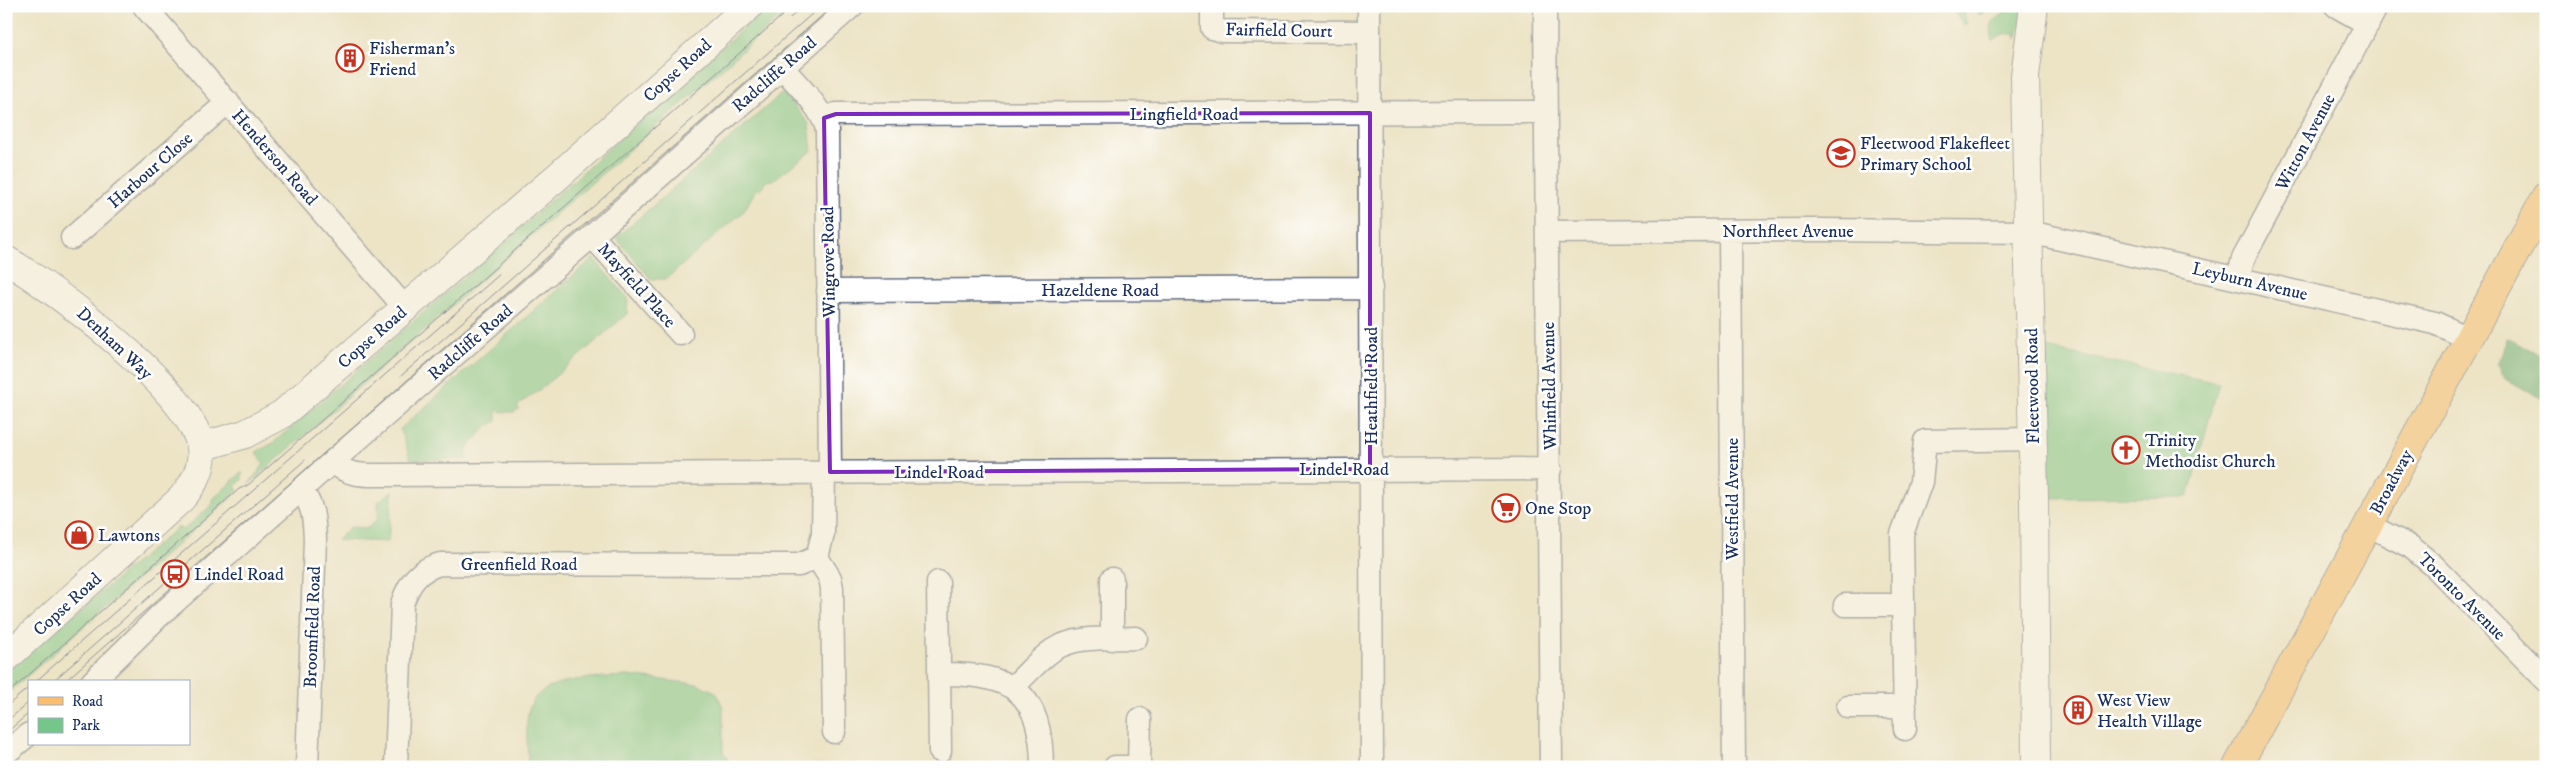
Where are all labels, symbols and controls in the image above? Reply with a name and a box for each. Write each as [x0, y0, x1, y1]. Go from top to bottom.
street label: Fairfield Court [1225, 19, 1333, 43]
street label: Radcliffe Road [728, 32, 822, 118]
street label: Copse Road [639, 34, 716, 107]
place label: Fisherman's Friend [369, 38, 455, 81]
building icon: Fisherman's Friend [335, 43, 365, 73]
street label: Witton Avenue [2271, 90, 2341, 196]
street label: Lingfield Road [1130, 104, 1238, 126]
street label: Henderson Road [227, 105, 322, 210]
street label: Harbour Close [104, 128, 198, 214]
place label: Fleetwood Flakefleet Primary School [1860, 133, 2010, 176]
school or university icon: Fleetwood Flakefleet Primary School [1826, 138, 1856, 168]
street label: Wingrove Road [817, 206, 841, 319]
street label: Northfleet Avenue [1722, 221, 1854, 243]
street label: Mayfield Place [592, 239, 680, 333]
street label: Leyburn Avenue [2190, 258, 2310, 306]
street label: Hazeldene Road [1041, 280, 1159, 302]
street label: Radcliffe Road [424, 300, 518, 386]
street label: Copse Road [334, 302, 412, 374]
street label: Denham Way [72, 303, 157, 385]
street label: Whinfield Avenue [1538, 322, 1562, 451]
street label: Heathfield Road [1361, 327, 1383, 445]
street label: Fleetwood Road [2021, 328, 2045, 444]
place label: Trinity Methodist Church [2145, 430, 2276, 473]
church icon: Trinity Methodist Church [2111, 435, 2141, 465]
street label: Westfield Avenue [1722, 438, 1744, 561]
street label: Broadway [2366, 446, 2418, 519]
street label: Lindel Road [1299, 459, 1389, 481]
street label: Lindel Road [894, 462, 984, 484]
supermarket icon: One Stop [1491, 493, 1521, 523]
place label: One Stop [1525, 498, 1591, 520]
shop icon: Lawtons [64, 520, 94, 550]
place label: Lawtons [98, 525, 160, 547]
street label: Toronto Avenue [2413, 548, 2510, 645]
street label: Greenfield Road [461, 554, 577, 576]
bus stop icon: Lindel Road [160, 559, 190, 589]
place label: Lindel Road [194, 564, 284, 586]
street label: Broomfield Road [300, 566, 326, 688]
street label: Copse Road [29, 568, 106, 641]
legend [28, 680, 190, 746]
place label: West View Health Village [2096, 690, 2202, 733]
text: Road [72, 692, 104, 711]
building icon: West View Health Village [2063, 695, 2093, 725]
text: Park [72, 716, 101, 735]

